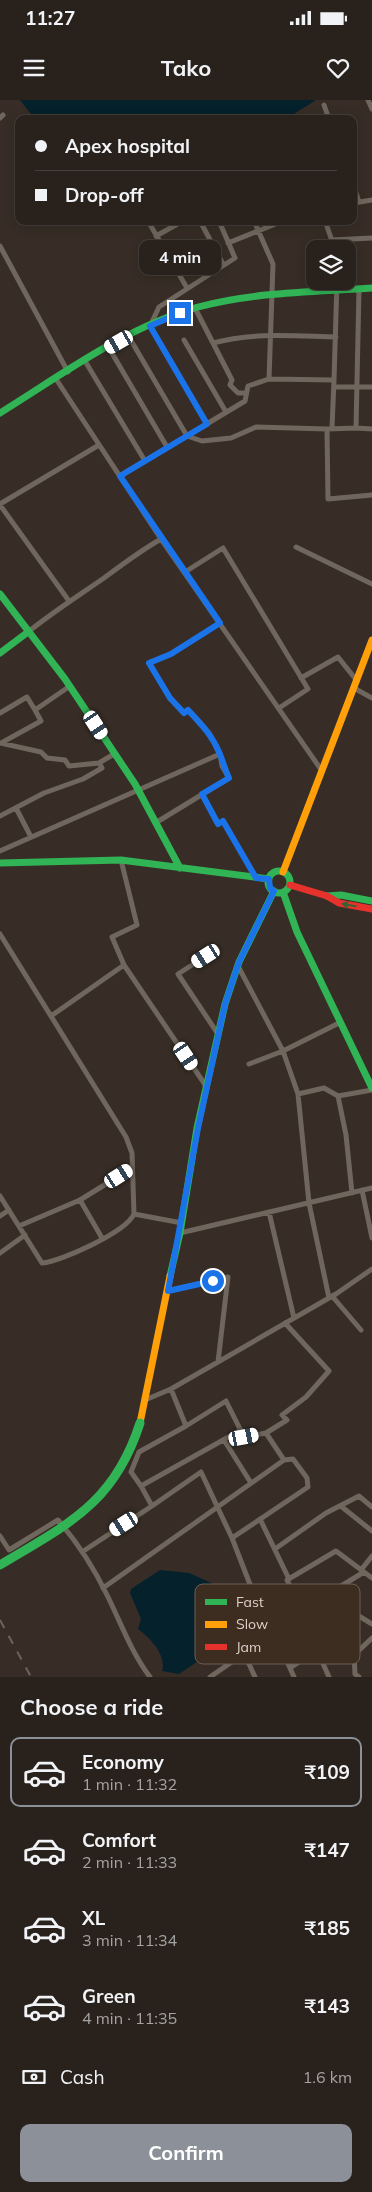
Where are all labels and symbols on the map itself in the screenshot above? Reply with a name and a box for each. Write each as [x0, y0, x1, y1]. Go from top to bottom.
callout: 4 min [139, 240, 221, 276]
route end [169, 302, 191, 324]
car [102, 328, 135, 356]
car [81, 708, 110, 742]
one-way arrow [341, 901, 356, 909]
car [189, 942, 222, 970]
car [171, 1039, 200, 1073]
car [102, 1162, 135, 1190]
route start [202, 1270, 224, 1292]
car [227, 1427, 260, 1447]
car [107, 1510, 140, 1538]
legend [195, 1584, 360, 1664]
text: Fast [236, 1593, 264, 1611]
text: Slow [236, 1615, 268, 1633]
text: Jam [236, 1638, 261, 1656]

